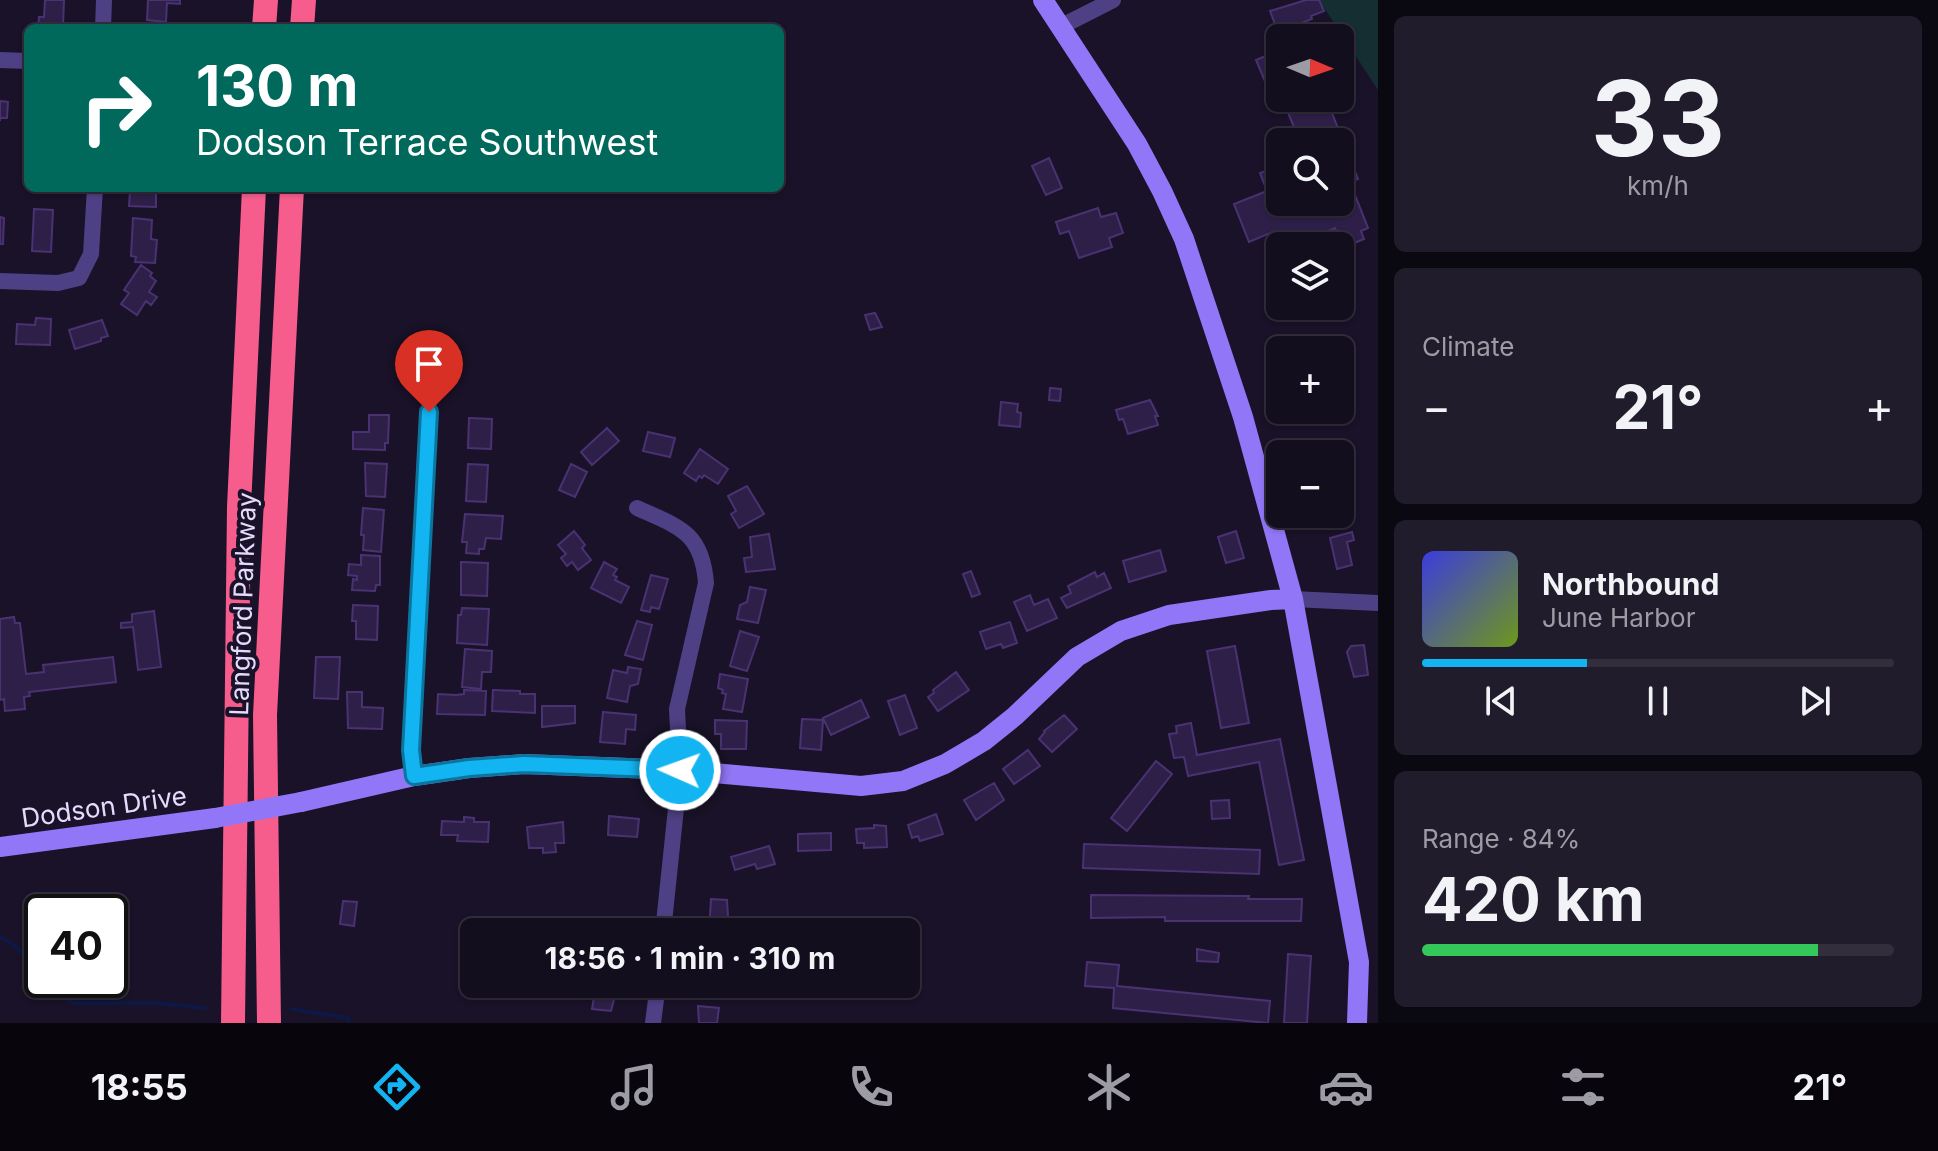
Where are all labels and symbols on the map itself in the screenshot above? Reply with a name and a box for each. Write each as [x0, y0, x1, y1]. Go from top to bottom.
north arrow [1266, 24, 1354, 112]
pin [395, 330, 463, 412]
street label: Langford Parkway [223, 492, 262, 716]
position arrow [638, 728, 722, 812]
street label: Dodson Drive [19, 780, 189, 833]
speed limit sign: 40 [24, 894, 128, 998]

